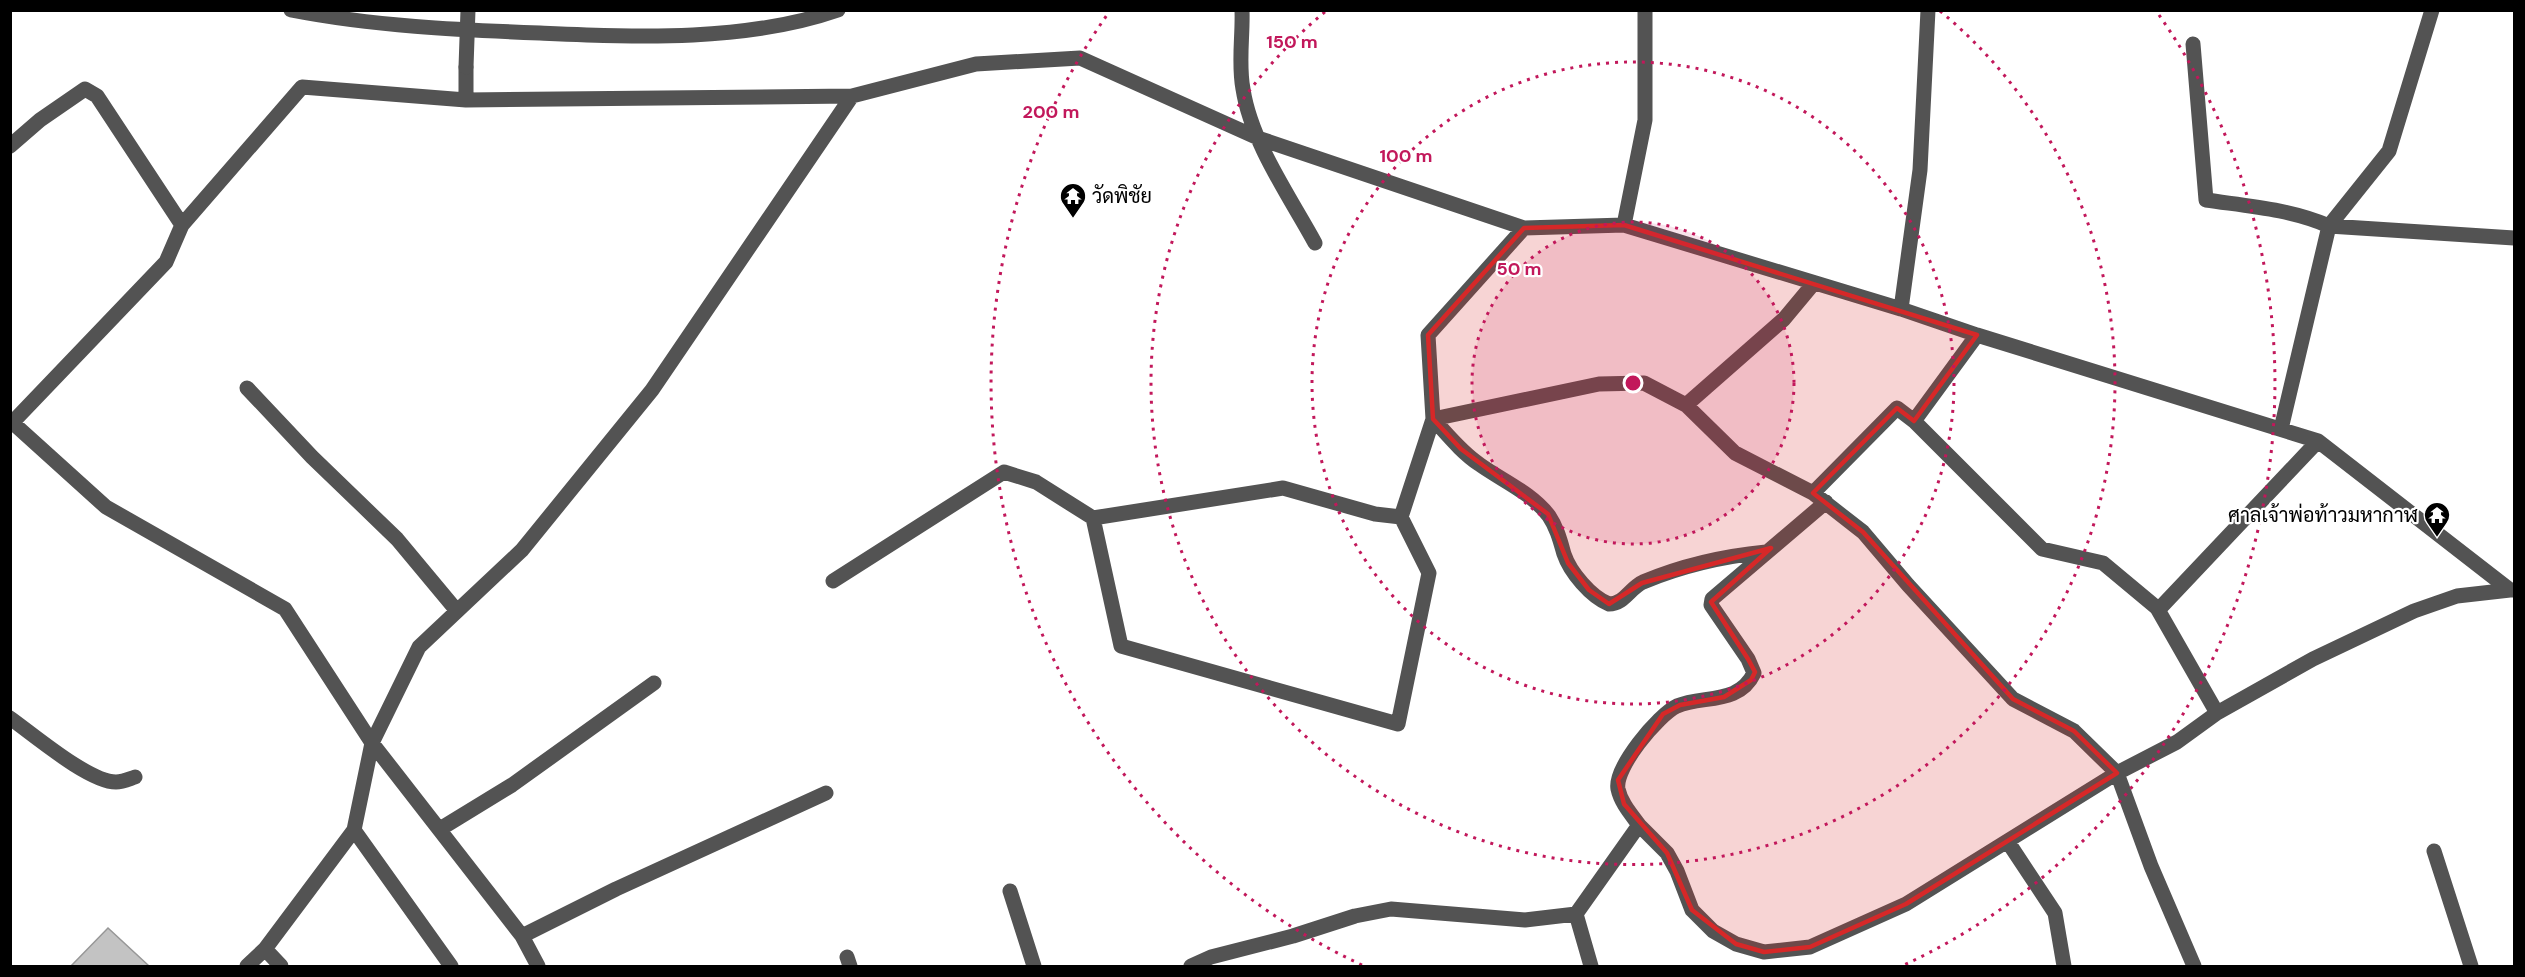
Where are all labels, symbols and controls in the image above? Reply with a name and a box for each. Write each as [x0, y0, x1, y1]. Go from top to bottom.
text: 150 m [1266, 30, 1318, 54]
text: 200 m [1023, 100, 1079, 124]
text: 100 m [1379, 144, 1433, 168]
temple icon: วัดพิชัย [1058, 181, 1088, 219]
place label: วัดพิชัย [1092, 183, 1152, 209]
text: 50 m [1496, 257, 1542, 281]
centre of rings [1623, 373, 1643, 393]
temple icon: ศาลเจ้าพ่อท้าวมหากาฬ [2422, 500, 2452, 538]
place label: ศาลเจ้าพ่อท้าวมหากาฬ [2228, 502, 2418, 528]

